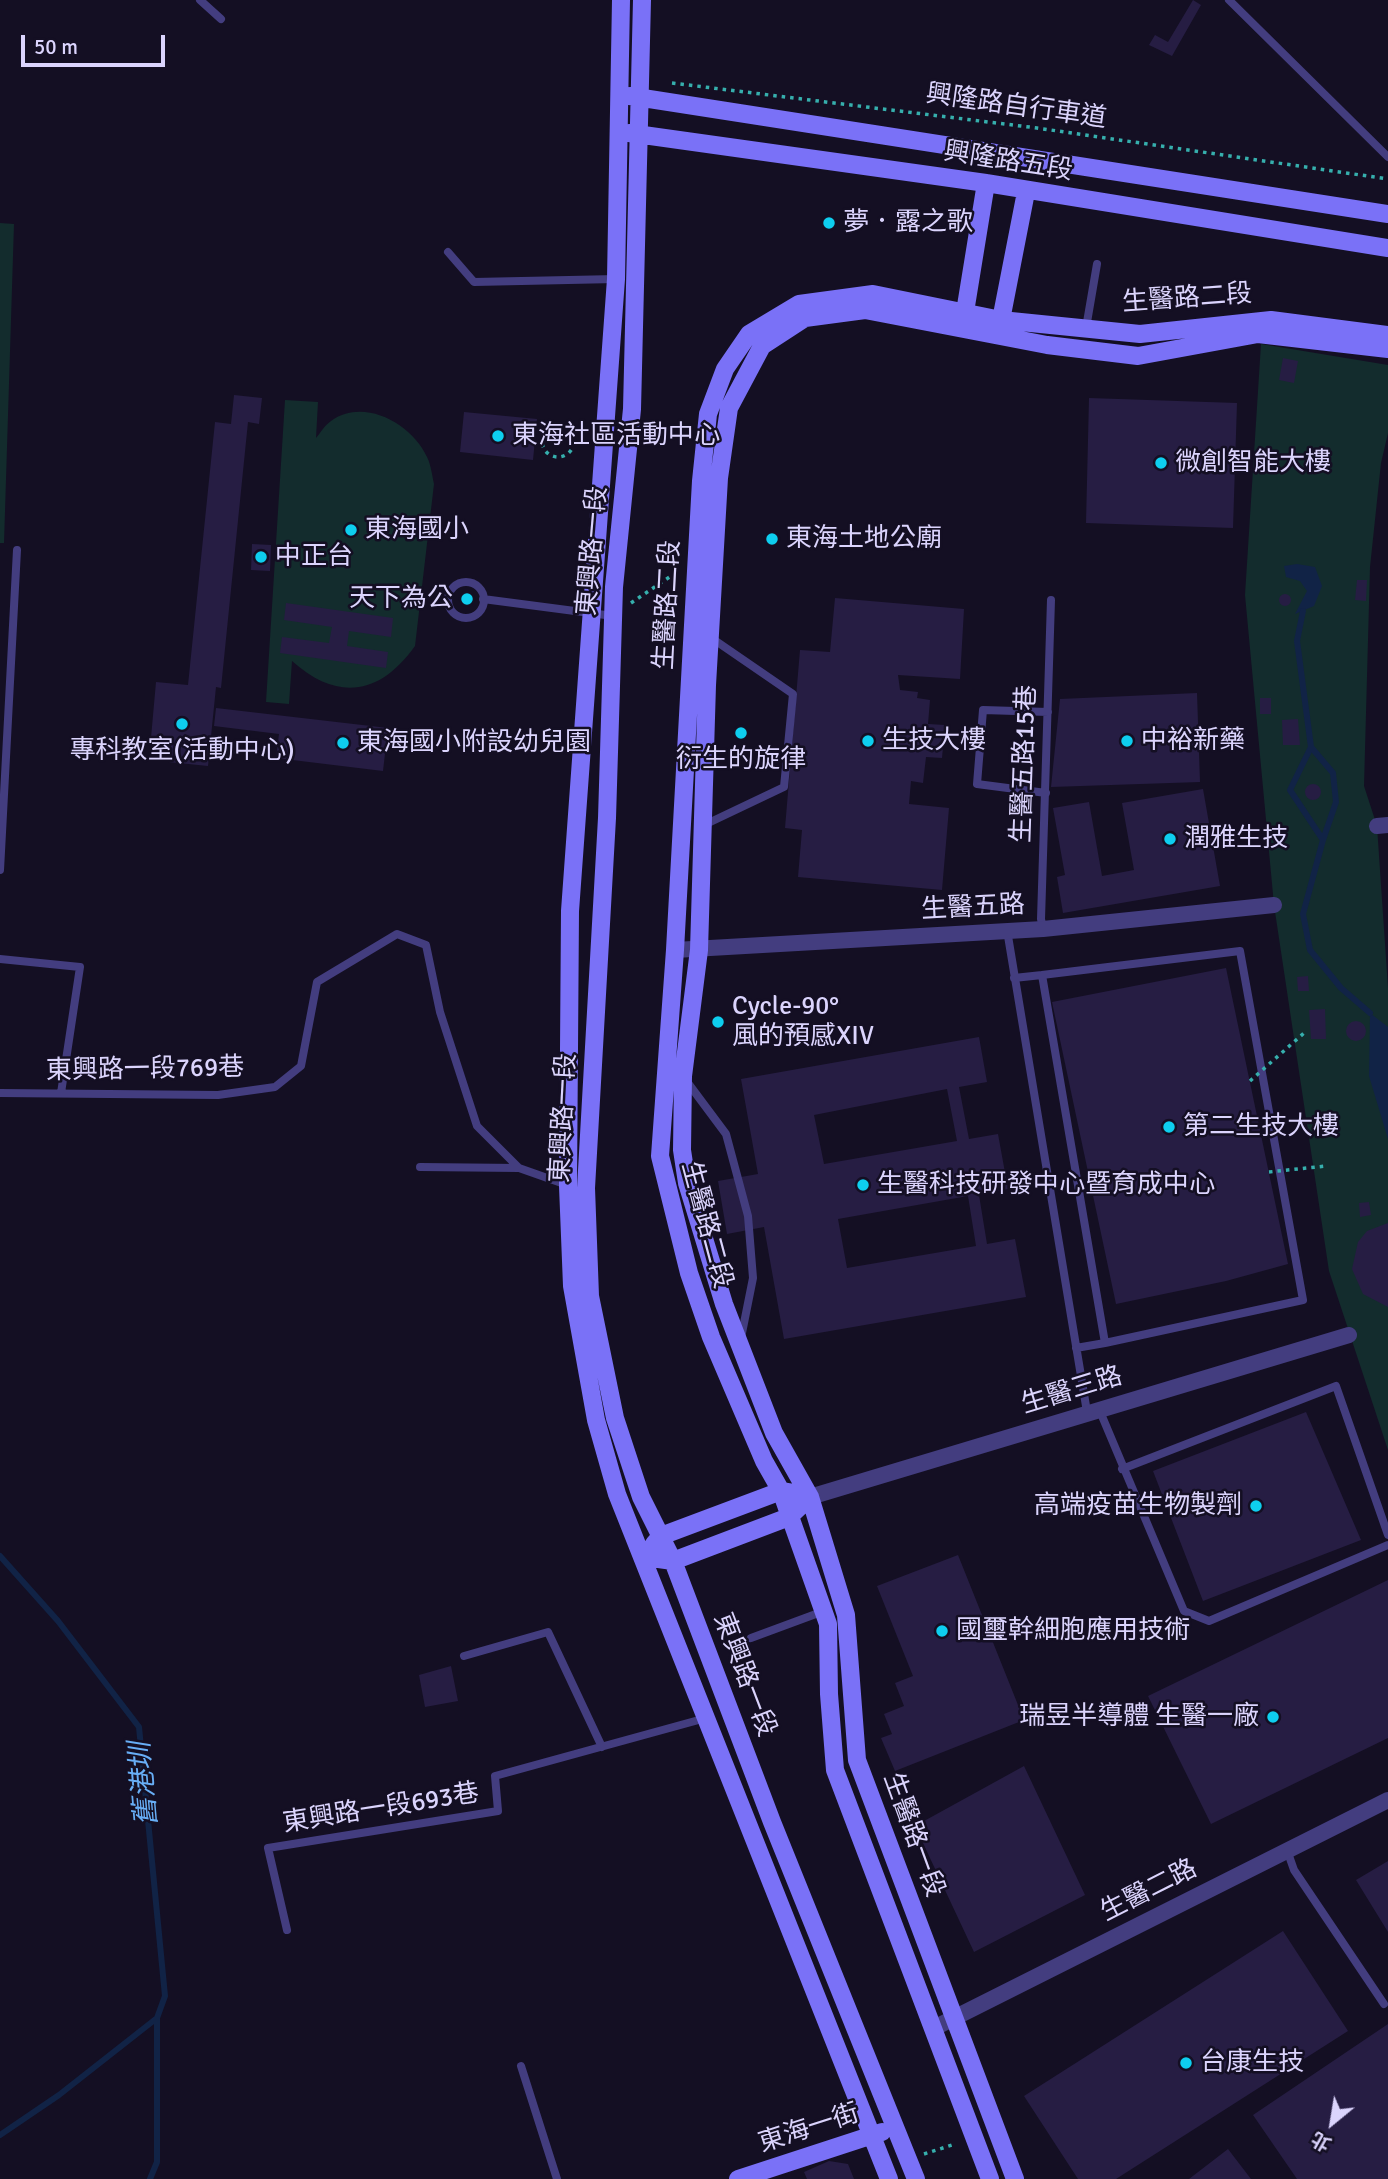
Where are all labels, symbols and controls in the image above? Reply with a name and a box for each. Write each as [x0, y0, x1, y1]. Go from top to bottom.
scale bar [24, 21, 168, 65]
text: 50 m [34, 34, 78, 60]
street label: 興隆路自行車道 [924, 79, 1108, 135]
street label: 興隆路五段 [941, 136, 1075, 188]
place label: 夢．露之歌 [843, 207, 973, 239]
marker: 夢．露之歌 [821, 215, 837, 231]
street label: 生醫路二段 [1121, 279, 1253, 319]
place label: 東海社區活動中心 [512, 420, 720, 452]
marker: 東海社區活動中心 [490, 428, 506, 444]
place label: 微創智能大樓 [1175, 447, 1331, 479]
marker: 微創智能大樓 [1153, 455, 1169, 471]
street label: 東興路一段 [572, 485, 614, 617]
place label: 東海國小 [365, 514, 469, 546]
marker: 東海國小 [343, 522, 359, 538]
place label: 東海土地公廟 [786, 523, 942, 555]
marker: 東海土地公廟 [764, 531, 780, 547]
street label: 生醫路二段 [649, 539, 687, 671]
place label: 中正台 [275, 541, 353, 573]
marker: 中正台 [253, 549, 269, 565]
place label: 天下為公 [349, 583, 453, 615]
marker: 天下為公 [459, 591, 475, 607]
street label: 生醫五路15巷 [1007, 684, 1043, 844]
marker: 專科教室(活動中心) [174, 716, 190, 732]
marker: 衍生的旋律 [733, 725, 749, 741]
place label: 生技大樓 [882, 725, 986, 757]
place label: 中裕新藥 [1141, 725, 1245, 757]
place label: 東海國小附設幼兒園 [357, 727, 591, 759]
marker: 生技大樓 [860, 733, 876, 749]
marker: 中裕新藥 [1119, 733, 1135, 749]
place label: 專科教室(活動中心) [69, 735, 295, 767]
marker: 東海國小附設幼兒園 [335, 735, 351, 751]
place label: 衍生的旋律 [676, 744, 806, 776]
place label: 潤雅生技 [1184, 823, 1288, 855]
marker: 潤雅生技 [1162, 831, 1178, 847]
street label: 生醫五路 [920, 890, 1026, 926]
place label: Cycle-90° 風的預感XIV [732, 991, 874, 1052]
marker: Cycle-90° 風的預感XIV [710, 1014, 726, 1030]
street label: 東興路一段 [545, 1052, 583, 1184]
street label: 東興路一段769巷 [46, 1053, 244, 1087]
place label: 第二生技大樓 [1183, 1111, 1339, 1143]
marker: 第二生技大樓 [1161, 1119, 1177, 1135]
street label: 生醫路二段 [674, 1158, 738, 1292]
place label: 生醫科技研發中心暨育成中心 [877, 1169, 1215, 1201]
marker: 生醫科技研發中心暨育成中心 [855, 1177, 871, 1193]
street label: 生醫三路 [1018, 1361, 1126, 1421]
place label: 高端疫苗生物製劑 [1034, 1490, 1242, 1522]
marker: 高端疫苗生物製劑 [1248, 1498, 1264, 1514]
street label: 東興路一段 [706, 1609, 782, 1741]
place label: 國璽幹細胞應用技術 [956, 1615, 1190, 1647]
marker: 國璽幹細胞應用技術 [934, 1623, 950, 1639]
place label: 瑞昱半導體 生醫一廠 [1019, 1701, 1259, 1733]
marker: 瑞昱半導體 生醫一廠 [1265, 1709, 1281, 1725]
water label: 舊港圳 [125, 1741, 165, 1827]
street label: 生醫路一段 [876, 1769, 950, 1901]
street label: 東興路一段693巷 [281, 1778, 481, 1840]
street label: 生醫二路 [1096, 1853, 1202, 1929]
place label: 台康生技 [1200, 2047, 1304, 2079]
marker: 台康生技 [1178, 2055, 1194, 2071]
north arrow [1297, 2088, 1367, 2158]
street label: 東海一街 [755, 2098, 863, 2160]
text: 北 [1307, 2126, 1336, 2156]

